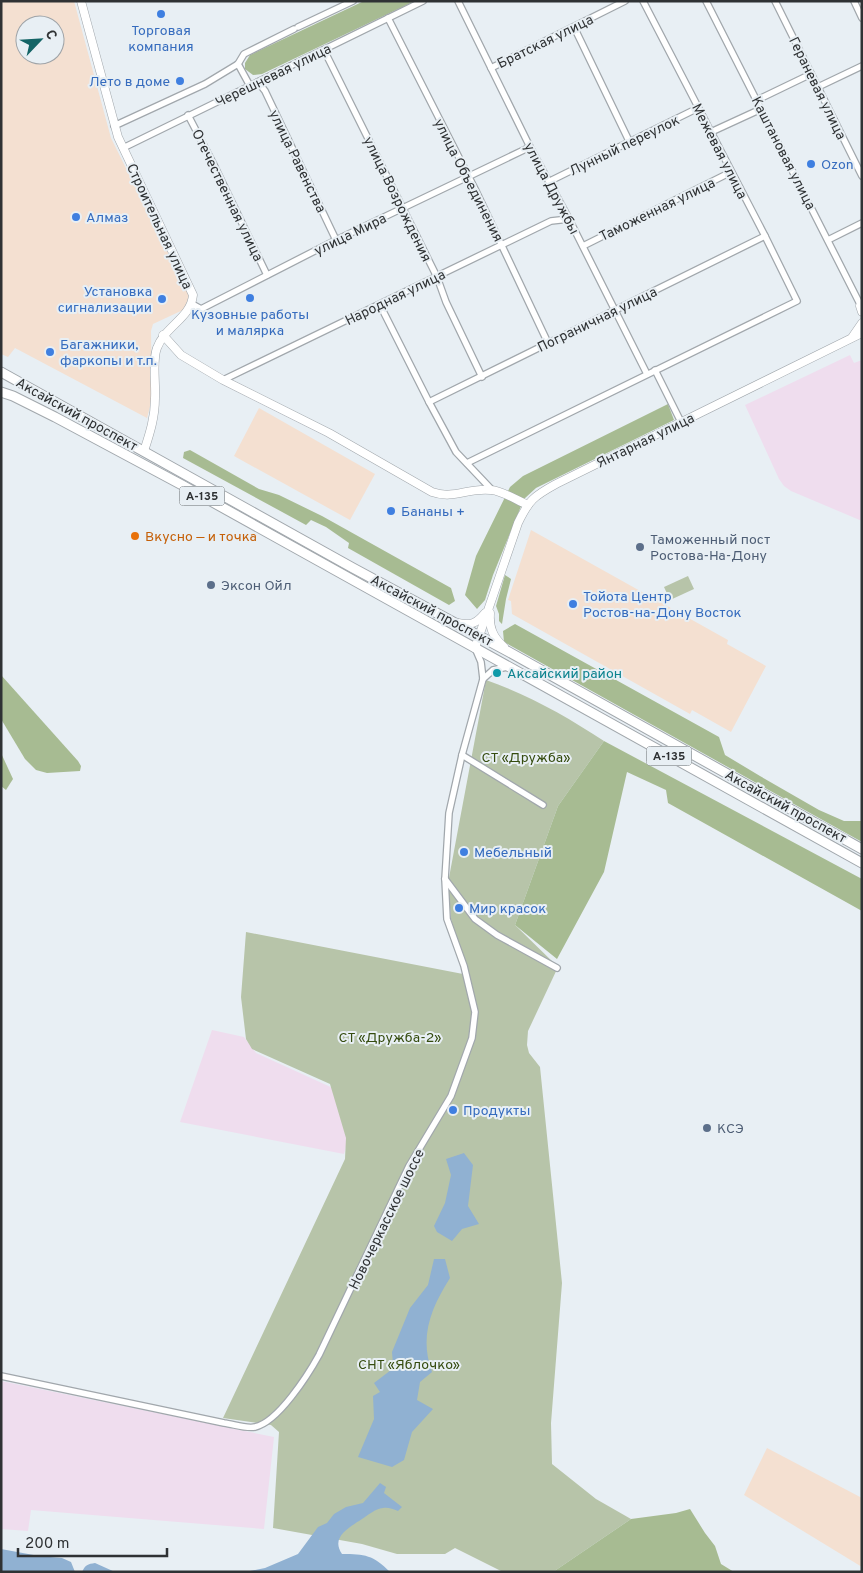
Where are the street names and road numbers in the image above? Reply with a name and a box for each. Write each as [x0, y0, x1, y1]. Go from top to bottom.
street label: Братская улица [495, 12, 597, 73]
street label: Гераневая улица [784, 34, 849, 143]
street label: Черешневая улица [213, 41, 334, 112]
street label: Каштановая улица [747, 94, 819, 213]
street label: Межевая улица [687, 101, 750, 202]
street label: улица Равенства [264, 107, 329, 216]
street label: Лунный переулок [567, 112, 683, 180]
street label: улица Объединения [429, 116, 506, 245]
street label: Отечественная улица [187, 127, 266, 265]
street label: улица Возрождения [359, 134, 434, 265]
street label: улица Дружбы [519, 140, 582, 238]
street label: Строительная улица [122, 161, 195, 292]
street label: Таможенная улица [597, 175, 718, 246]
street label: улица Мира [312, 211, 390, 260]
street label: Народная улица [343, 267, 448, 330]
street label: Пограничная улица [535, 284, 660, 357]
street label: Аксайский проспект [12, 375, 140, 456]
street label: Янтарная улица [594, 410, 698, 473]
road number: А-135 [180, 486, 224, 506]
street label: Аксайский проспект [367, 572, 496, 651]
road number: А-135 [646, 746, 692, 766]
street label: Аксайский проспект [721, 767, 849, 848]
street label: Новочеркасское шоссе [346, 1147, 429, 1293]

